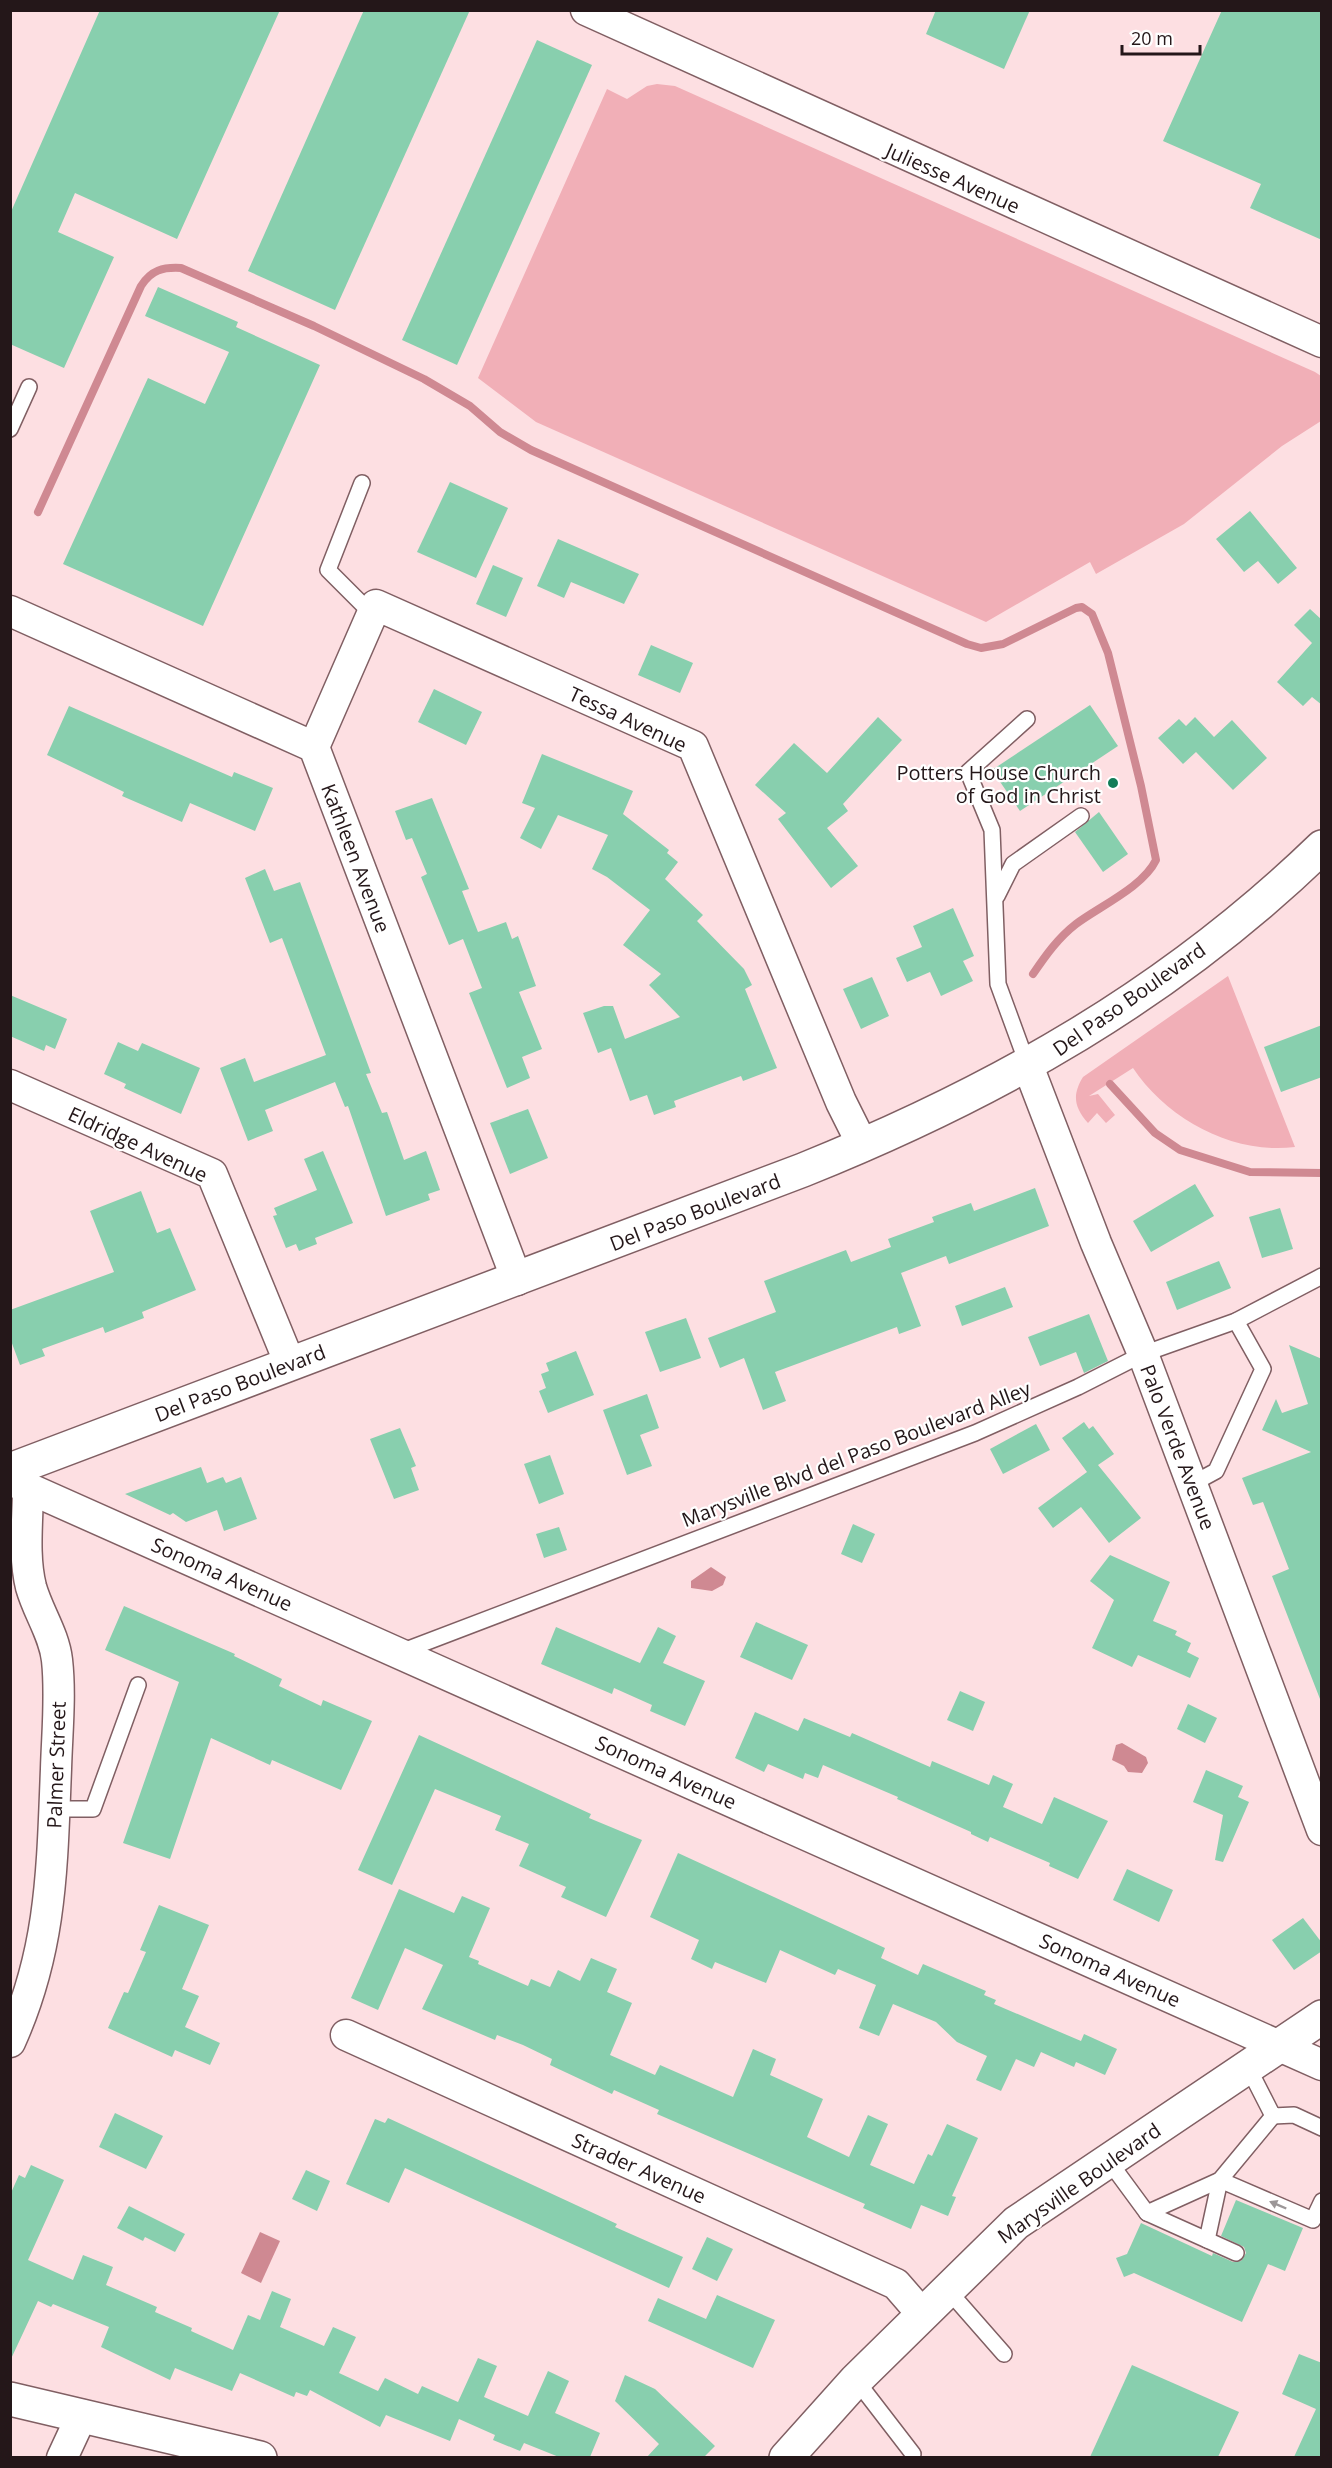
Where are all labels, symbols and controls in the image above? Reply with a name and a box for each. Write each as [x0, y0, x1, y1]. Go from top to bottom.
scale bar [1122, 18, 1200, 56]
text: 20 m [1131, 26, 1173, 50]
street label: Juliesse Avenue [880, 136, 1024, 220]
street label: Tessa Avenue [565, 680, 691, 758]
place label: Potters House Church of God in Christ [896, 759, 1101, 809]
marker: Potters House Church of God in Christ [1106, 776, 1120, 790]
street label: Kathleen Avenue [315, 780, 397, 936]
street label: Del Paso Boulevard [1047, 936, 1211, 1062]
street label: Eldridge Avenue [64, 1100, 212, 1188]
street label: Del Paso Boulevard [606, 1167, 784, 1257]
street label: Del Paso Boulevard [151, 1338, 329, 1428]
street label: Palo Verde Avenue [1134, 1360, 1222, 1534]
street label: Marysville Blvd del Paso Boulevard Alley [678, 1374, 1035, 1533]
street label: Sonoma Avenue [147, 1531, 297, 1617]
street label: Palmer Street [40, 1701, 72, 1829]
street label: Sonoma Avenue [591, 1729, 741, 1815]
street label: Sonoma Avenue [1035, 1927, 1185, 2013]
street label: Marysville Boulevard [992, 2116, 1166, 2250]
street label: Strader Avenue [568, 2126, 710, 2210]
one-way arrow [1269, 2200, 1287, 2209]

